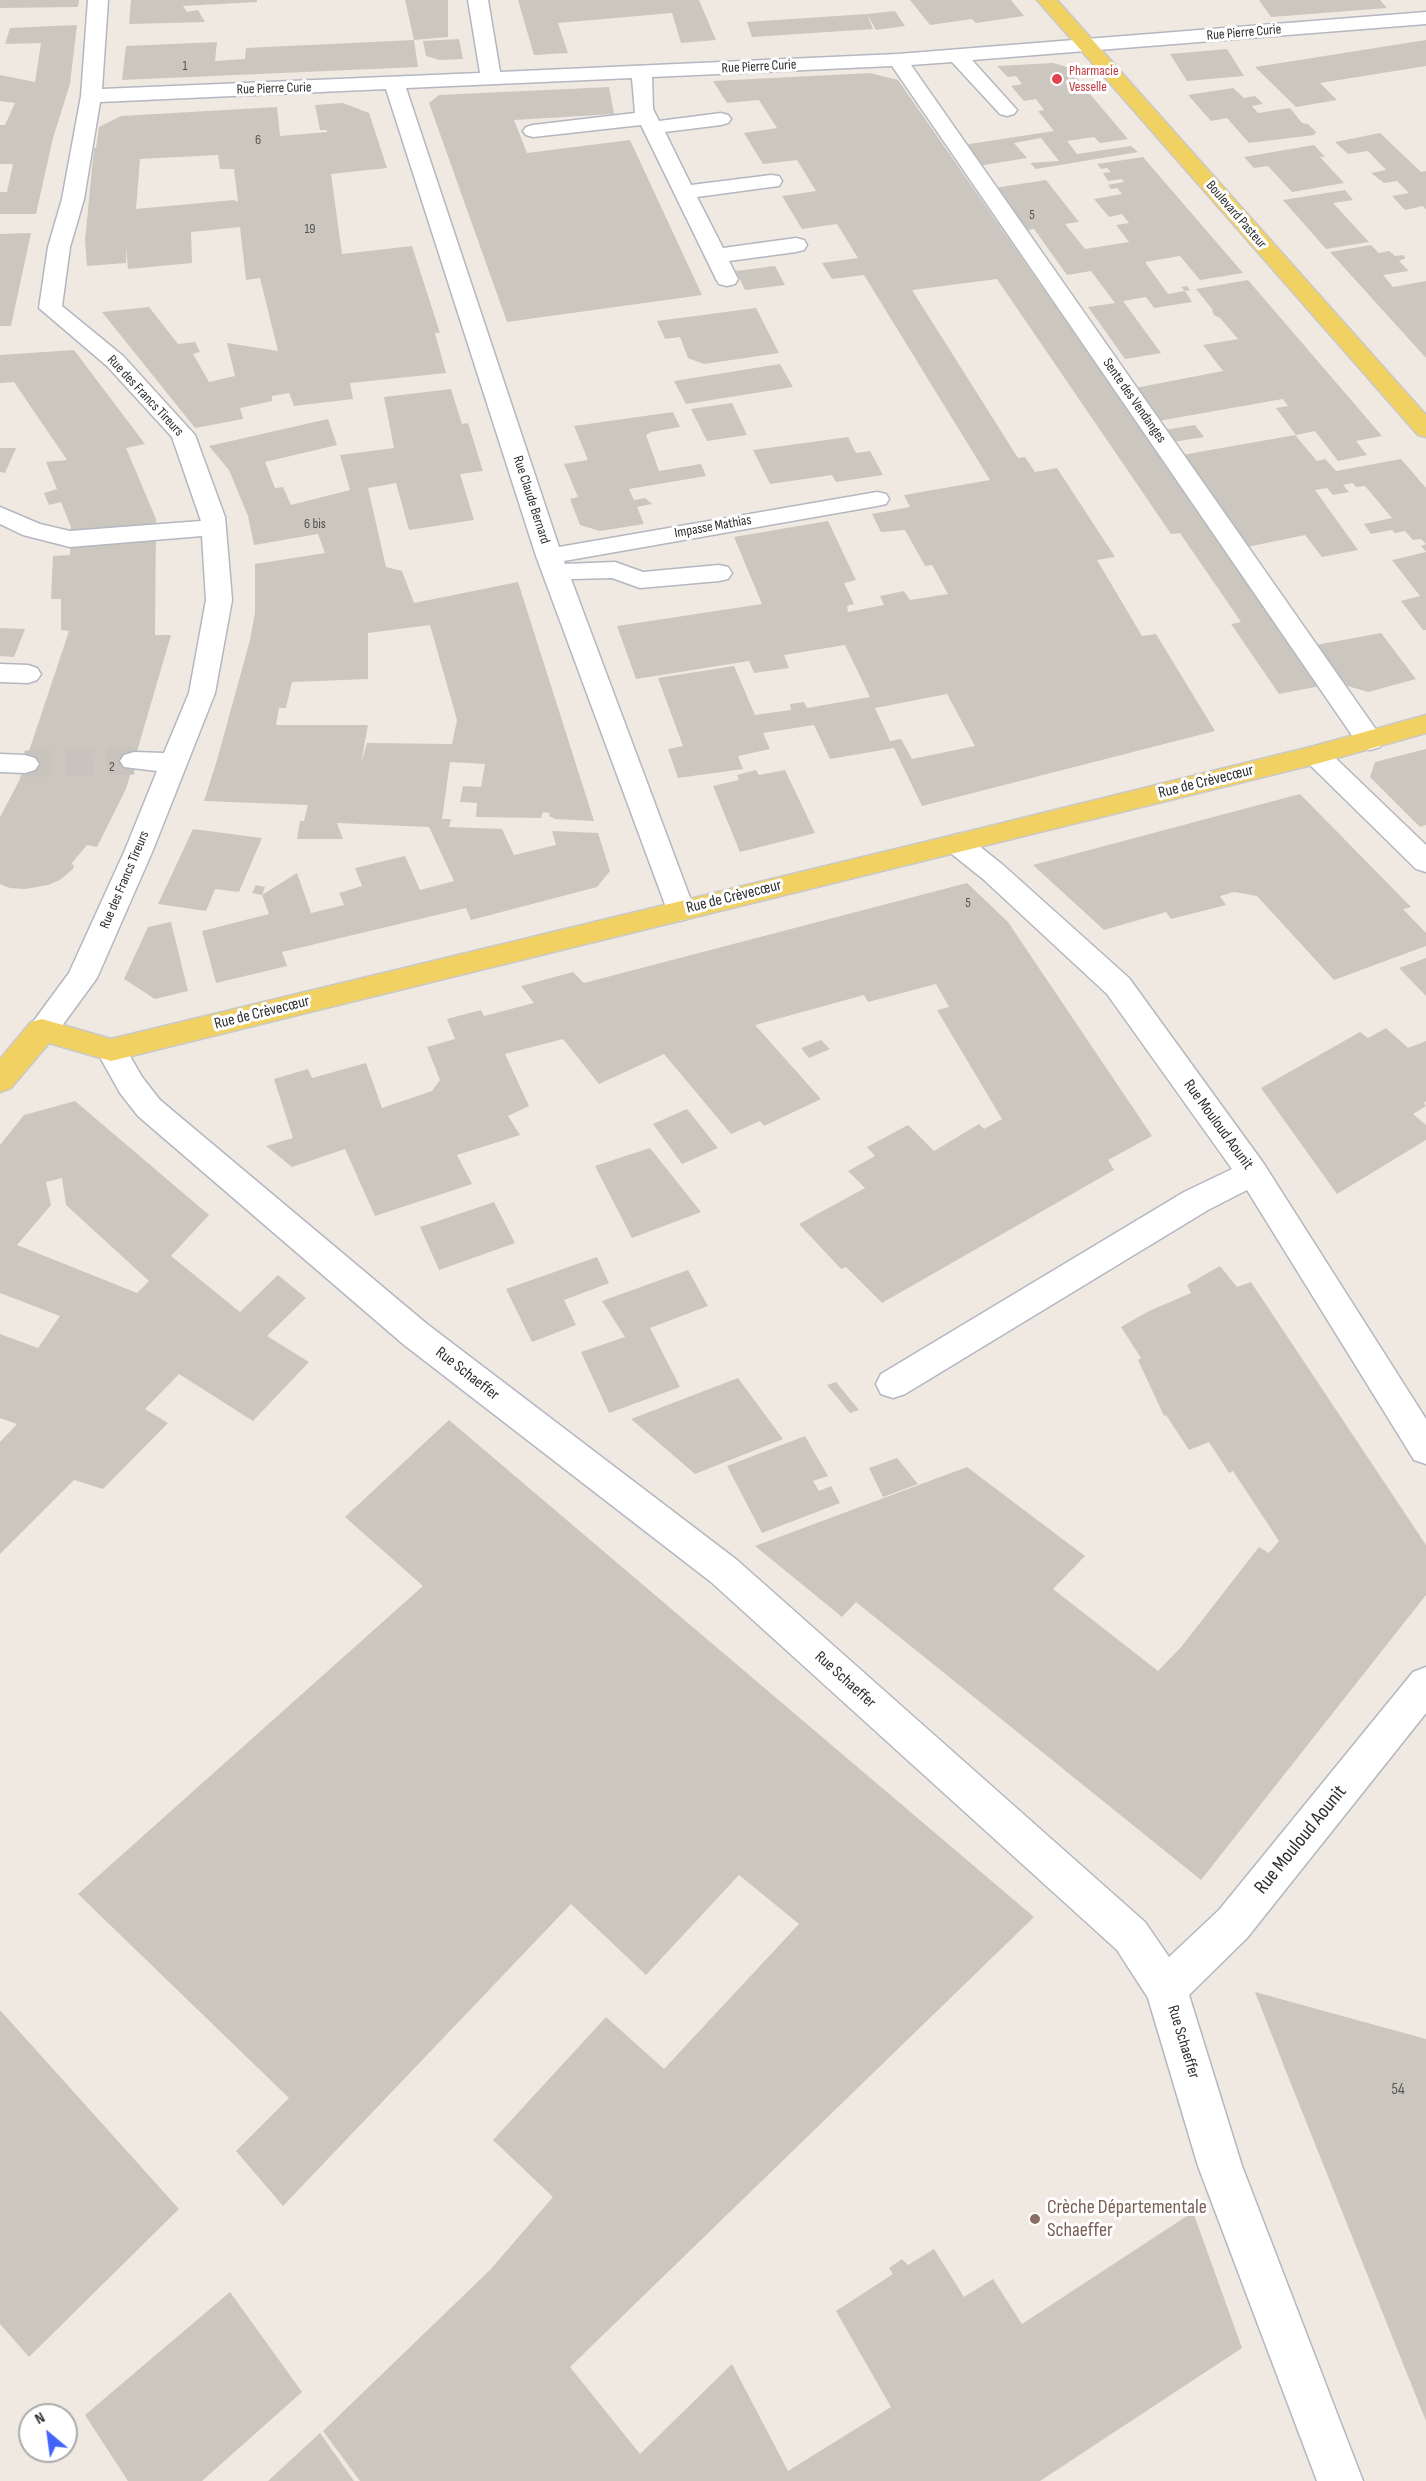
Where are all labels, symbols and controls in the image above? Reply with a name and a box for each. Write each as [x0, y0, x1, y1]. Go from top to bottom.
street label: Rue Pierre Curie [1206, 21, 1282, 45]
street label: Rue Pierre Curie [721, 57, 797, 77]
house number: 1 [183, 58, 187, 74]
place label: Pharmacie Vesselle [1069, 63, 1119, 96]
marker: Pharmacie Vesselle [1050, 72, 1064, 86]
street label: Rue Pierre Curie [236, 79, 312, 99]
house number: 6 [255, 132, 261, 148]
street label: Boulevard Pasteur [1202, 178, 1270, 252]
house number: 5 [1029, 207, 1035, 223]
house number: 19 [304, 221, 316, 237]
street label: Rue des Francs Tireurs [103, 352, 187, 440]
street label: Sente des Vendanges [1099, 355, 1169, 447]
street label: Rue Claude Bernard [509, 454, 553, 546]
street label: Impasse Mathias [673, 512, 753, 542]
house number: 6 bis [304, 516, 326, 532]
house number: 2 [109, 759, 115, 775]
street label: Rue de Crèvecœur [1156, 761, 1256, 803]
street label: Rue des Francs Tireurs [97, 829, 153, 931]
street label: Rue de Crèvecœur [684, 876, 784, 918]
house number: 5 [965, 895, 971, 911]
street label: Rue de Crèvecœur [212, 992, 312, 1034]
street label: Rue Mouloud Aounit [1179, 1076, 1257, 1174]
street label: Rue Schaeffer [431, 1343, 503, 1405]
street label: Rue Schaeffer [810, 1648, 880, 1712]
street label: Rue Mouloud Aounit [1250, 1781, 1352, 1899]
street label: Rue Schaeffer [1163, 2003, 1203, 2081]
house number: 54 [1391, 2080, 1405, 2100]
place label: Crèche Départementale Schaeffer [1047, 2196, 1207, 2243]
marker: Crèche Départementale Schaeffer [1028, 2212, 1042, 2226]
north arrow [18, 2403, 78, 2463]
text: N [32, 2408, 48, 2429]

